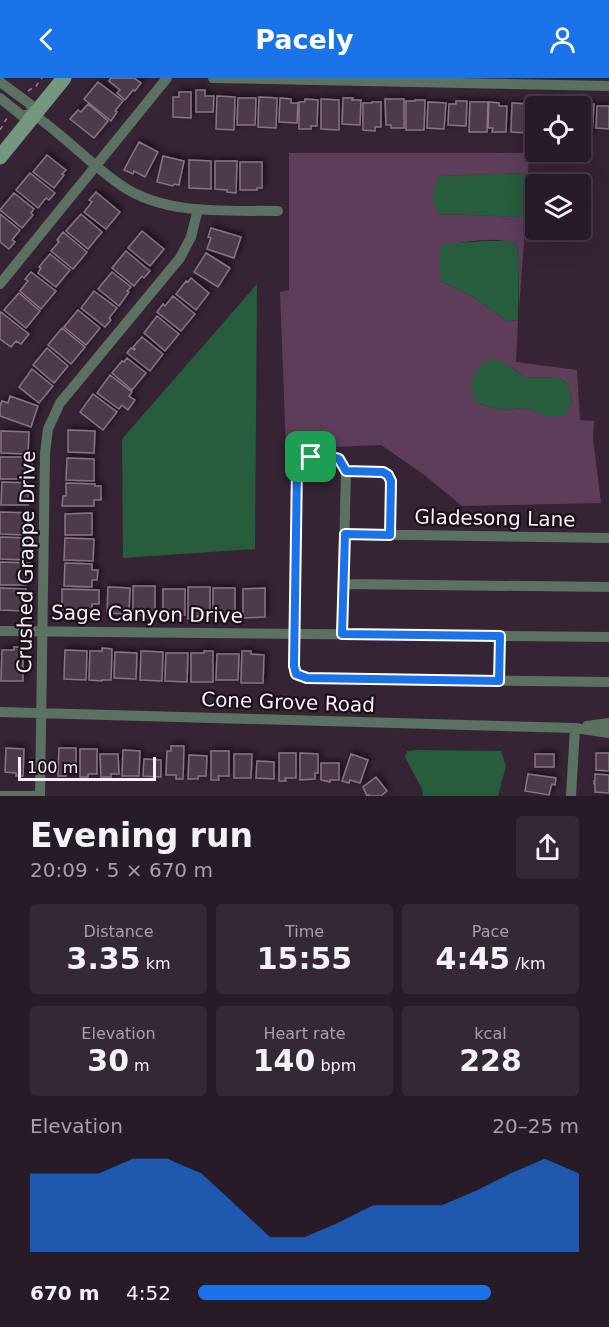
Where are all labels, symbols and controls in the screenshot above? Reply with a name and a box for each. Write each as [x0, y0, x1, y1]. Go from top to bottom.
icon: back [30, 23, 63, 56]
icon: person [546, 23, 579, 56]
text: Pacely [255, 24, 354, 55]
map controls [525, 96, 591, 240]
button: locate [525, 96, 591, 162]
button: layers [525, 174, 591, 240]
pin [285, 431, 336, 482]
icon: arrive [294, 440, 327, 473]
street label: Crushed Grappe Drive [12, 450, 40, 674]
street label: Gladesong Lane [414, 505, 576, 531]
street label: Sage Canyon Drive [51, 600, 243, 628]
street label: Cone Grove Road [201, 687, 375, 717]
scale bar [18, 754, 156, 782]
text: 100 m [27, 758, 78, 777]
text: Evening run [30, 816, 253, 855]
button: share [516, 816, 579, 879]
text: 20:09 · 5 × 670 m [30, 858, 213, 882]
text: Distance [84, 922, 153, 941]
text: Time [285, 922, 324, 941]
text: Pace [472, 922, 509, 941]
text: 3.35 [67, 941, 141, 976]
text: 15:55 [257, 941, 352, 976]
text: 4:45 [436, 941, 510, 976]
text: km [141, 954, 170, 973]
text: /km [510, 954, 545, 973]
text: Elevation [81, 1024, 156, 1043]
text: Heart rate [263, 1024, 346, 1043]
text: kcal [474, 1024, 507, 1043]
text: 30 [87, 1043, 129, 1078]
text: 140 [253, 1043, 315, 1078]
text: 228 [459, 1043, 522, 1078]
text: m [129, 1056, 150, 1075]
text: bpm [315, 1056, 356, 1075]
text: Elevation [30, 1114, 123, 1138]
text: 20–25 m [492, 1114, 579, 1138]
text: 670 m [30, 1281, 100, 1305]
text: 4:52 [126, 1281, 171, 1305]

